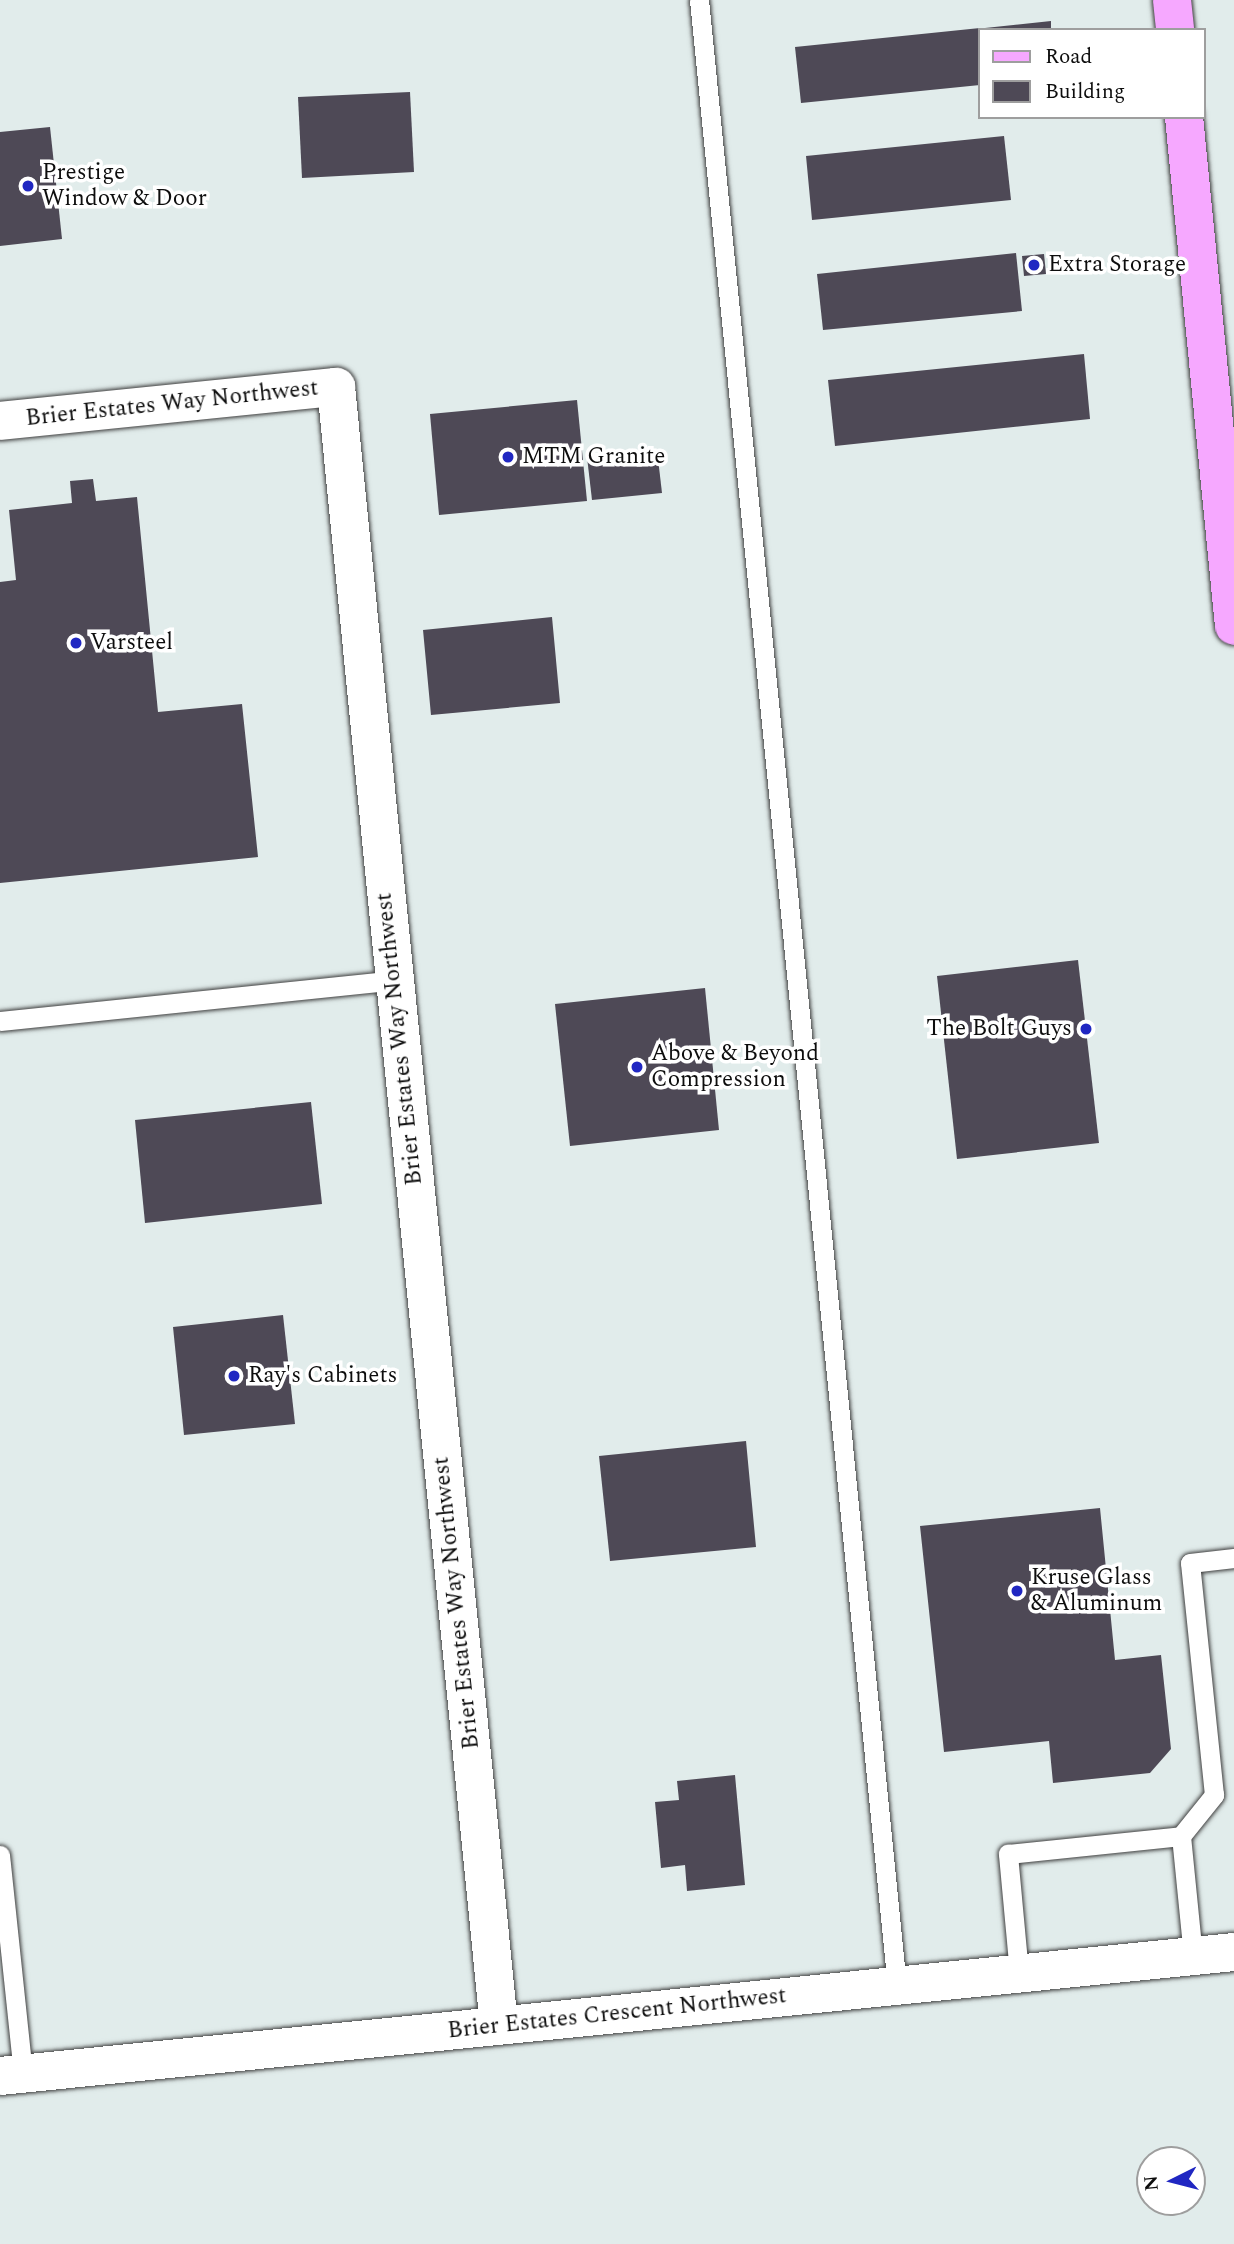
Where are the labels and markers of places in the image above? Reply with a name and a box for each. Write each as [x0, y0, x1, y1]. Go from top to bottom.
place label: Prestige Window & Door [42, 159, 207, 213]
marker: Prestige Window & Door [20, 178, 36, 194]
place label: Extra Storage [1048, 251, 1186, 279]
marker: Extra Storage [1026, 257, 1042, 273]
place label: MTM Granite [522, 443, 665, 471]
marker: MTM Granite [500, 449, 516, 465]
place label: Varsteel [90, 629, 173, 657]
marker: Varsteel [68, 635, 84, 651]
place label: The Bolt Guys [926, 1015, 1072, 1043]
marker: The Bolt Guys [1078, 1021, 1094, 1037]
place label: Above & Beyond Compression [651, 1040, 819, 1094]
marker: Above & Beyond Compression [629, 1059, 645, 1075]
place label: Ray's Cabinets [248, 1362, 398, 1390]
marker: Ray's Cabinets [226, 1368, 242, 1384]
place label: Kruse Glass & Aluminum [1031, 1564, 1162, 1618]
marker: Kruse Glass & Aluminum [1009, 1583, 1025, 1599]

